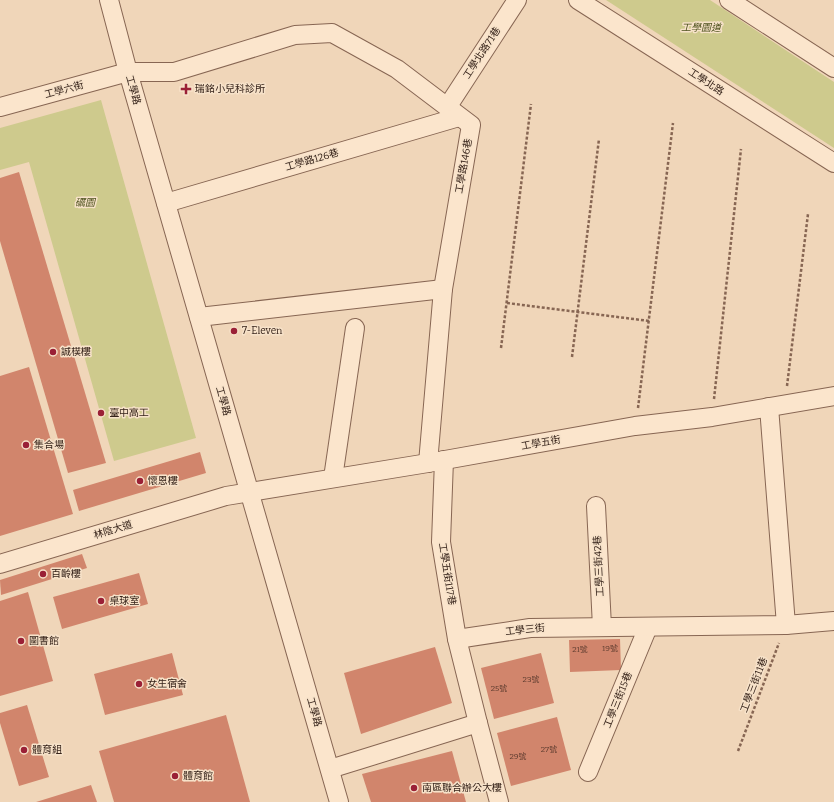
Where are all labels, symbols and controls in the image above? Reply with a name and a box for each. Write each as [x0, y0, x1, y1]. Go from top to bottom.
park label: 工學園道 [681, 22, 723, 34]
street label: 工學北路71巷 [461, 25, 503, 81]
street label: 工學北路 [686, 66, 726, 98]
street label: 工學路 [123, 74, 143, 106]
street label: 工學六街 [43, 79, 85, 101]
marker: 瑞銘小兒科診所 [180, 83, 192, 95]
place label: 瑞銘小兒科診所 [195, 83, 265, 95]
street label: 工學路146巷 [453, 137, 475, 195]
street label: 工學路126巷 [284, 147, 340, 173]
park label: 礪園 [75, 197, 97, 209]
place label: 7-Eleven [242, 325, 283, 337]
marker: 7-Eleven [229, 326, 239, 336]
place label: 誠樸樓 [61, 346, 91, 358]
marker: 誠樸樓 [48, 347, 58, 357]
street label: 工學路 [213, 385, 233, 417]
place label: 臺中高工 [109, 407, 149, 419]
marker: 臺中高工 [96, 408, 106, 418]
street label: 工學五街 [520, 434, 562, 452]
place label: 集合場 [34, 439, 64, 451]
marker: 集合場 [21, 440, 31, 450]
place label: 懷恩樓 [148, 475, 178, 487]
marker: 懷恩樓 [135, 476, 145, 486]
street label: 林陰大道 [92, 518, 134, 542]
street label: 工學三街42巷 [591, 535, 607, 597]
street label: 工學五街117巷 [436, 542, 458, 606]
place label: 百齡樓 [51, 568, 81, 580]
marker: 百齡樓 [38, 569, 48, 579]
place label: 桌球室 [109, 595, 139, 607]
marker: 桌球室 [96, 596, 106, 606]
street label: 工學三街 [504, 622, 546, 638]
place label: 圖書館 [29, 635, 59, 647]
marker: 圖書館 [16, 636, 26, 646]
house number: 19號 [602, 644, 618, 653]
house number: 21號 [572, 645, 588, 654]
street label: 工學三街11巷 [738, 656, 770, 714]
street label: 工學三街15巷 [601, 670, 635, 730]
house number: 23號 [523, 675, 539, 684]
place label: 女生宿舍 [147, 678, 187, 690]
marker: 女生宿舍 [134, 679, 144, 689]
house number: 25號 [491, 684, 507, 693]
street label: 工學路 [304, 696, 324, 728]
place label: 體育組 [32, 744, 62, 756]
marker: 體育組 [19, 745, 29, 755]
house number: 27號 [541, 745, 557, 754]
house number: 29號 [509, 752, 527, 761]
place label: 體育館 [183, 770, 213, 782]
marker: 體育館 [170, 771, 180, 781]
place label: 南區聯合辦公大樓 [422, 782, 502, 794]
marker: 南區聯合辦公大樓 [409, 783, 419, 793]

